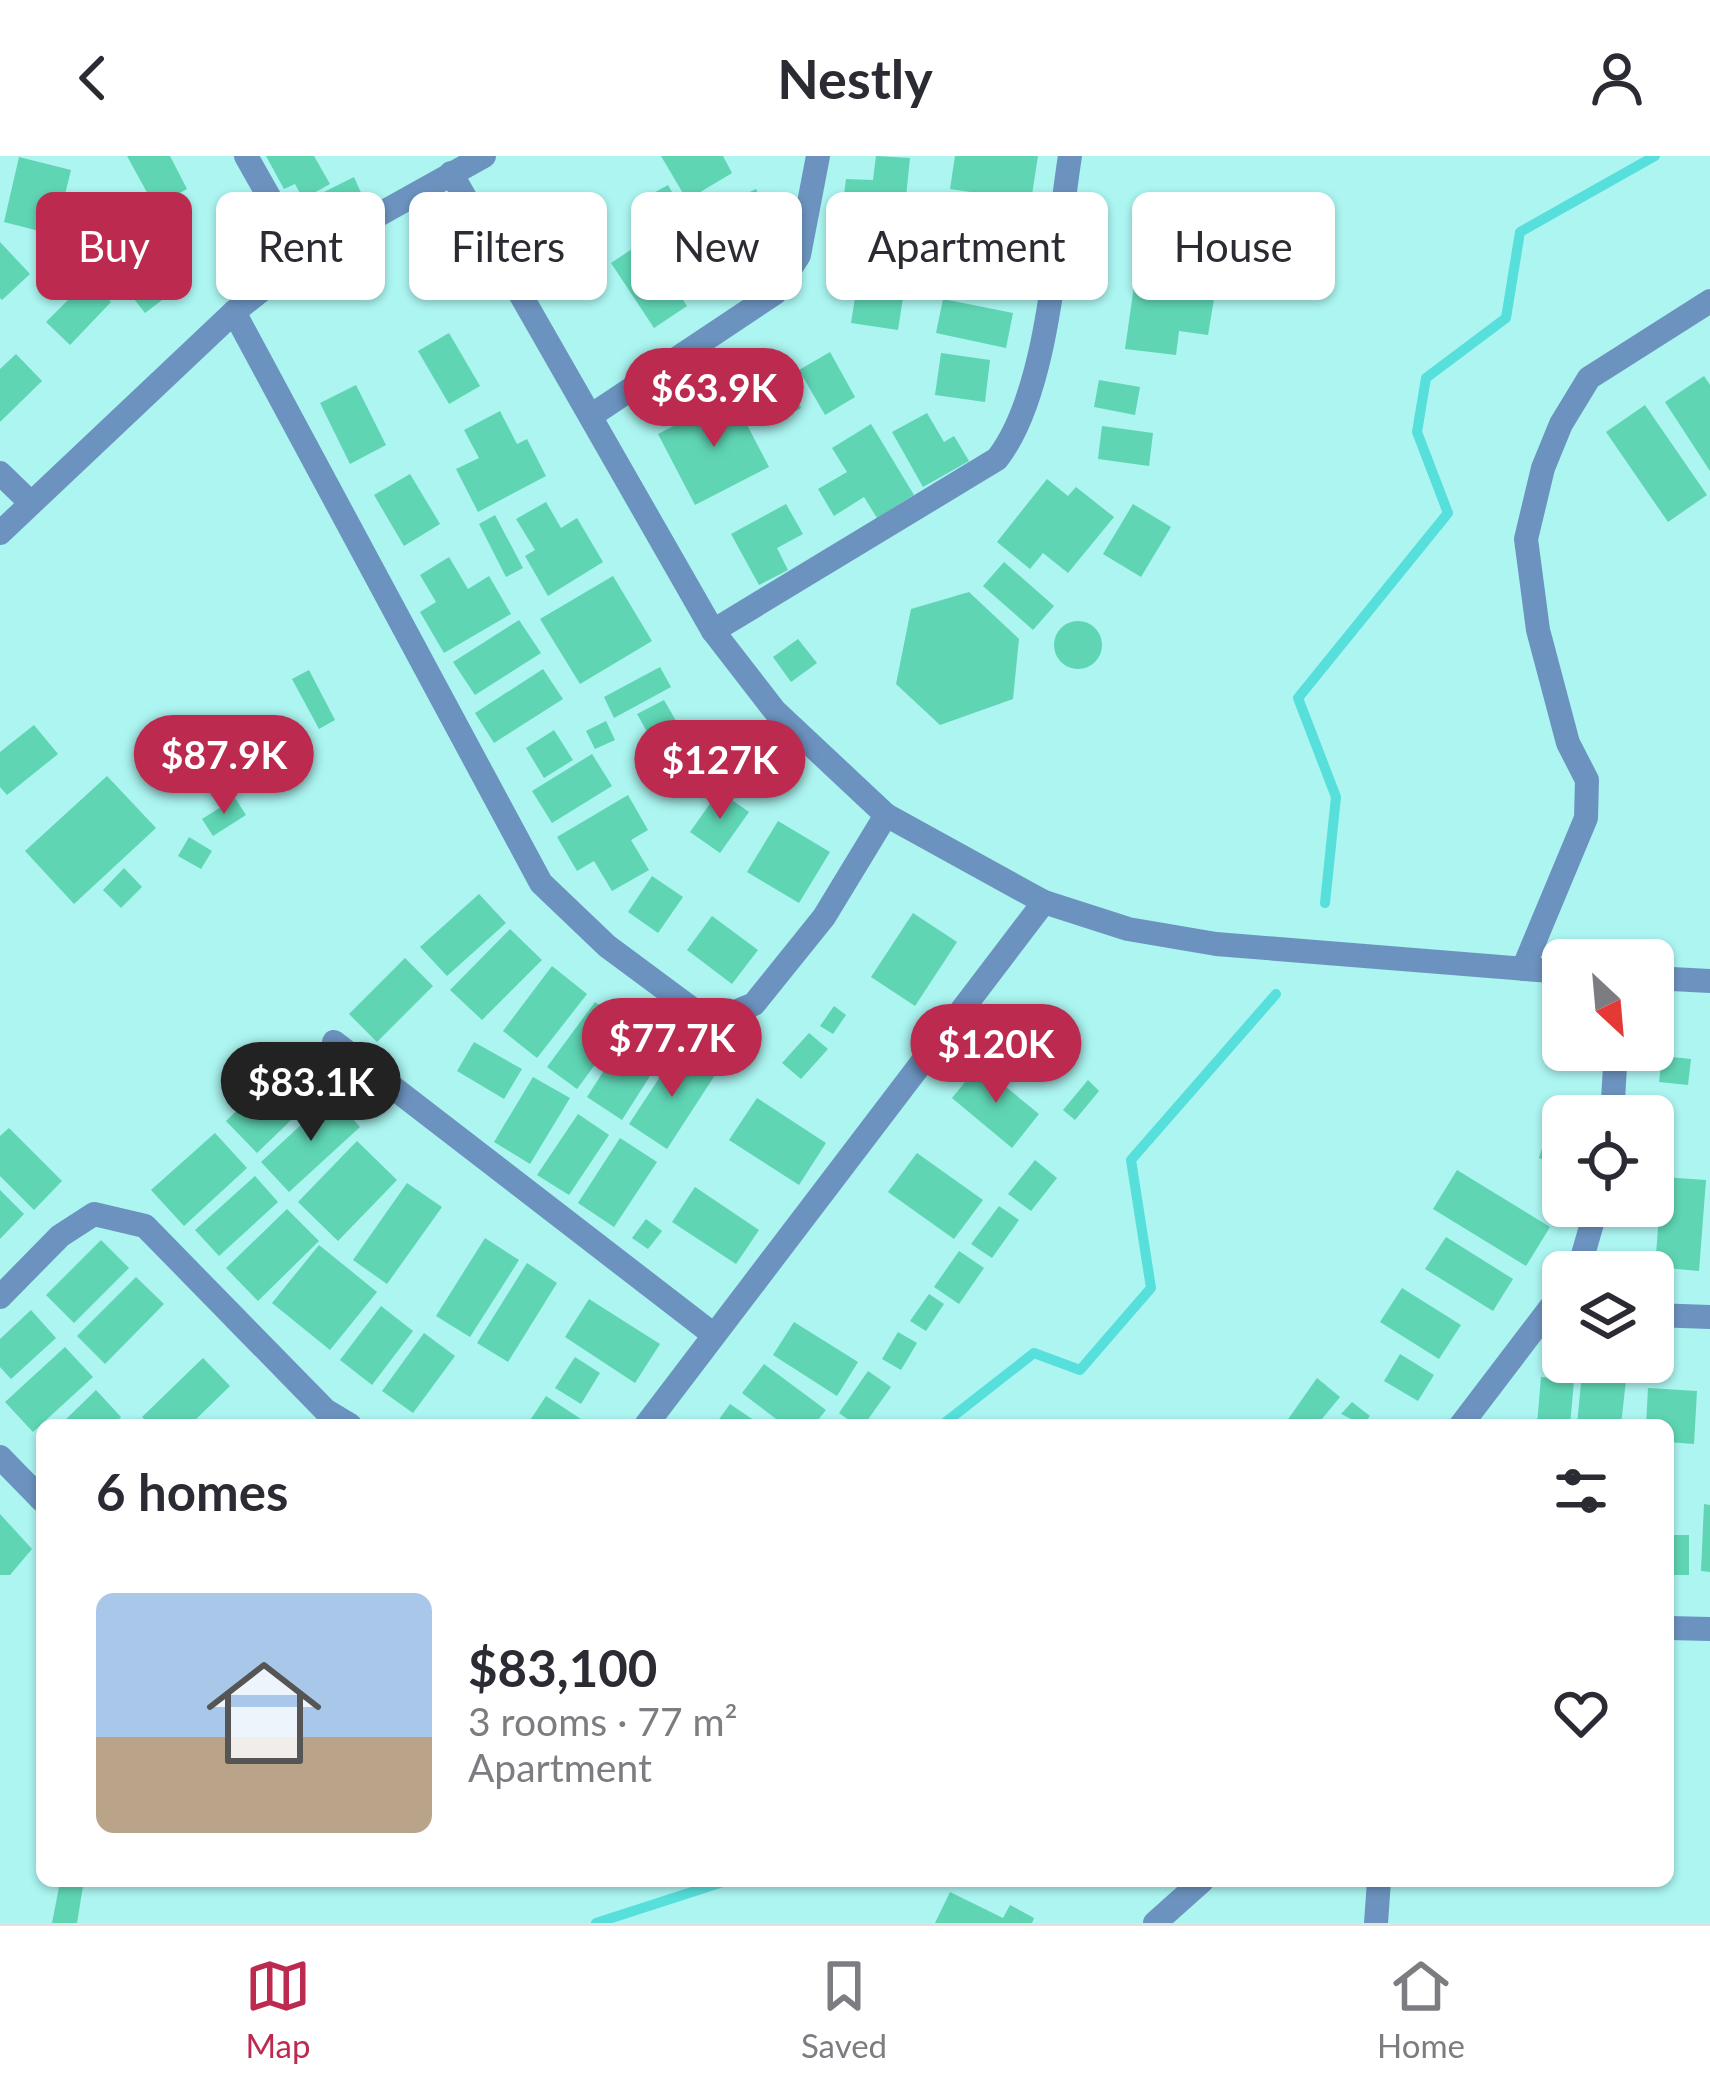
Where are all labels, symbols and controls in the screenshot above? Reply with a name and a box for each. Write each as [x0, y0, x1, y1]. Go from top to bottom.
icon: back [60, 45, 126, 111]
icon: person [1584, 45, 1650, 111]
text: Nestly [777, 46, 933, 111]
chip: Buy [36, 192, 192, 300]
chip: Rent [216, 192, 385, 300]
chip: Filters [409, 192, 607, 300]
chip: New [631, 192, 802, 300]
chip: Apartment [826, 192, 1108, 300]
chip: House [1132, 192, 1335, 300]
pin: $63.9K [616, 348, 812, 450]
text: $63.9K [651, 364, 777, 410]
pin: $87.9K [126, 715, 322, 817]
pin: $127K [636, 720, 804, 822]
text: $87.9K [161, 731, 287, 777]
text: $127K [661, 736, 779, 782]
north arrow [1542, 939, 1674, 1071]
map controls [1542, 939, 1674, 1383]
pin: $77.7K [574, 998, 770, 1100]
pin: $120K [912, 1004, 1080, 1106]
text: $77.7K [609, 1014, 735, 1060]
text: $120K [937, 1020, 1055, 1066]
pin: $83.1K [213, 1042, 409, 1144]
text: $83.1K [248, 1058, 374, 1104]
button: locate [1542, 1095, 1674, 1227]
button: layers [1542, 1251, 1674, 1383]
icon: filters [1548, 1458, 1614, 1524]
text: 6 homes [96, 1461, 288, 1522]
text: $83,100 [468, 1637, 657, 1698]
icon: home [192, 1641, 336, 1785]
icon: heart [1548, 1680, 1614, 1746]
text: 3 rooms · 77 m² [468, 1698, 738, 1744]
text: Apartment [468, 1744, 652, 1790]
tab: Map [245, 1953, 311, 2065]
tab: Saved [801, 1953, 887, 2065]
tab: Home [1377, 1953, 1465, 2065]

